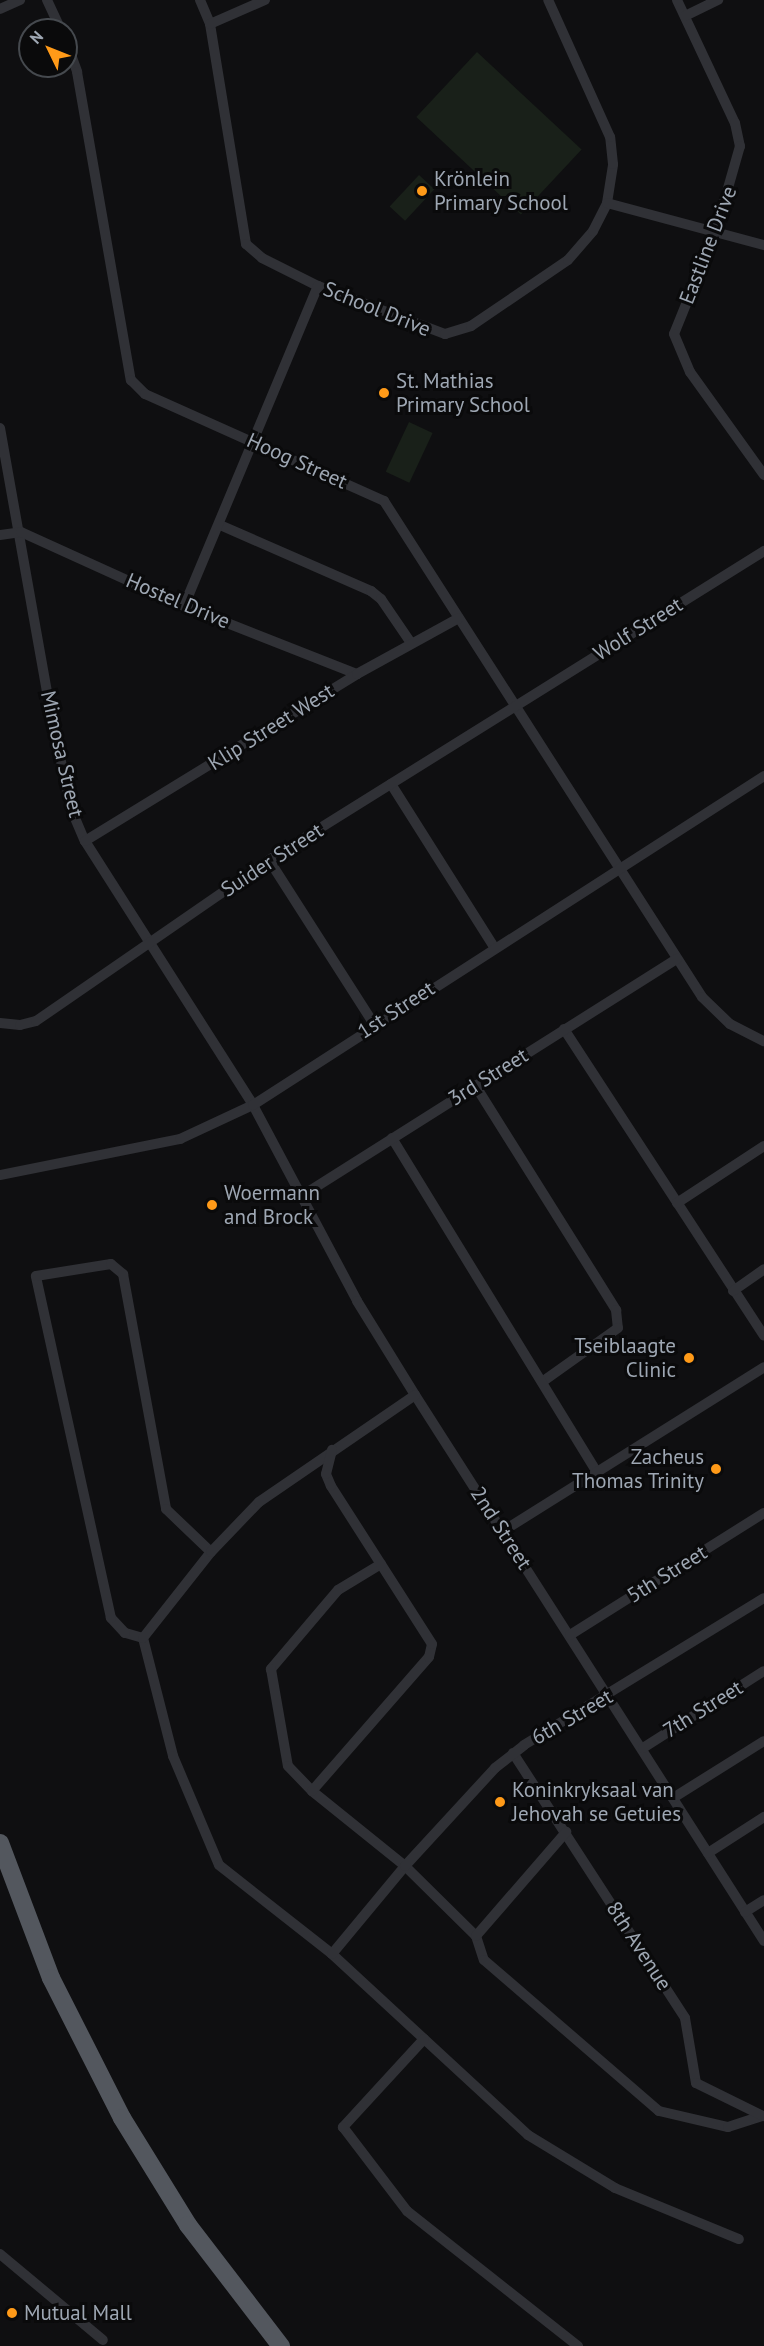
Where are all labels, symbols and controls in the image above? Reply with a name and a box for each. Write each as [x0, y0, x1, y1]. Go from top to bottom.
north arrow [18, 18, 78, 78]
text: N [25, 26, 47, 48]
place label: Krönlein Primary School [434, 166, 569, 216]
street label: Eastline Drive [674, 183, 742, 307]
marker: Krönlein Primary School [415, 184, 429, 198]
street label: School Drive [320, 276, 434, 342]
place label: St. Mathias Primary School [396, 368, 531, 418]
marker: St. Mathias Primary School [377, 386, 391, 400]
street label: Hoog Street [243, 428, 351, 494]
street label: Hostel Drive [122, 568, 234, 634]
street label: Wolf Street [589, 592, 687, 666]
street label: Klip Street West [203, 678, 339, 776]
street label: Mimosa Street [35, 688, 89, 820]
street label: Suider Street [216, 818, 328, 902]
street label: 1st Street [353, 976, 439, 1044]
street label: 3rd Street [444, 1043, 532, 1111]
place label: Woermann and Brock [224, 1180, 320, 1230]
marker: Woermann and Brock [205, 1198, 219, 1212]
place label: Tseiblaagte Clinic [574, 1333, 676, 1383]
marker: Tseiblaagte Clinic [680, 1349, 698, 1367]
place label: Zacheus Thomas Trinity [571, 1444, 704, 1494]
marker: Zacheus Thomas Trinity [709, 1462, 723, 1476]
street label: 2nd Street [465, 1482, 537, 1574]
street label: 5th Street [622, 1540, 712, 1608]
street label: 7th Street [659, 1675, 747, 1743]
street label: 6th Street [527, 1684, 617, 1750]
place label: Koninkryksaal van Jehovah se Getuies [512, 1777, 681, 1827]
marker: Koninkryksaal van Jehovah se Getuies [493, 1795, 507, 1809]
street label: 8th Avenue [601, 1897, 677, 1995]
place label: Mutual Mall [24, 2300, 132, 2326]
marker: Mutual Mall [5, 2306, 19, 2320]

